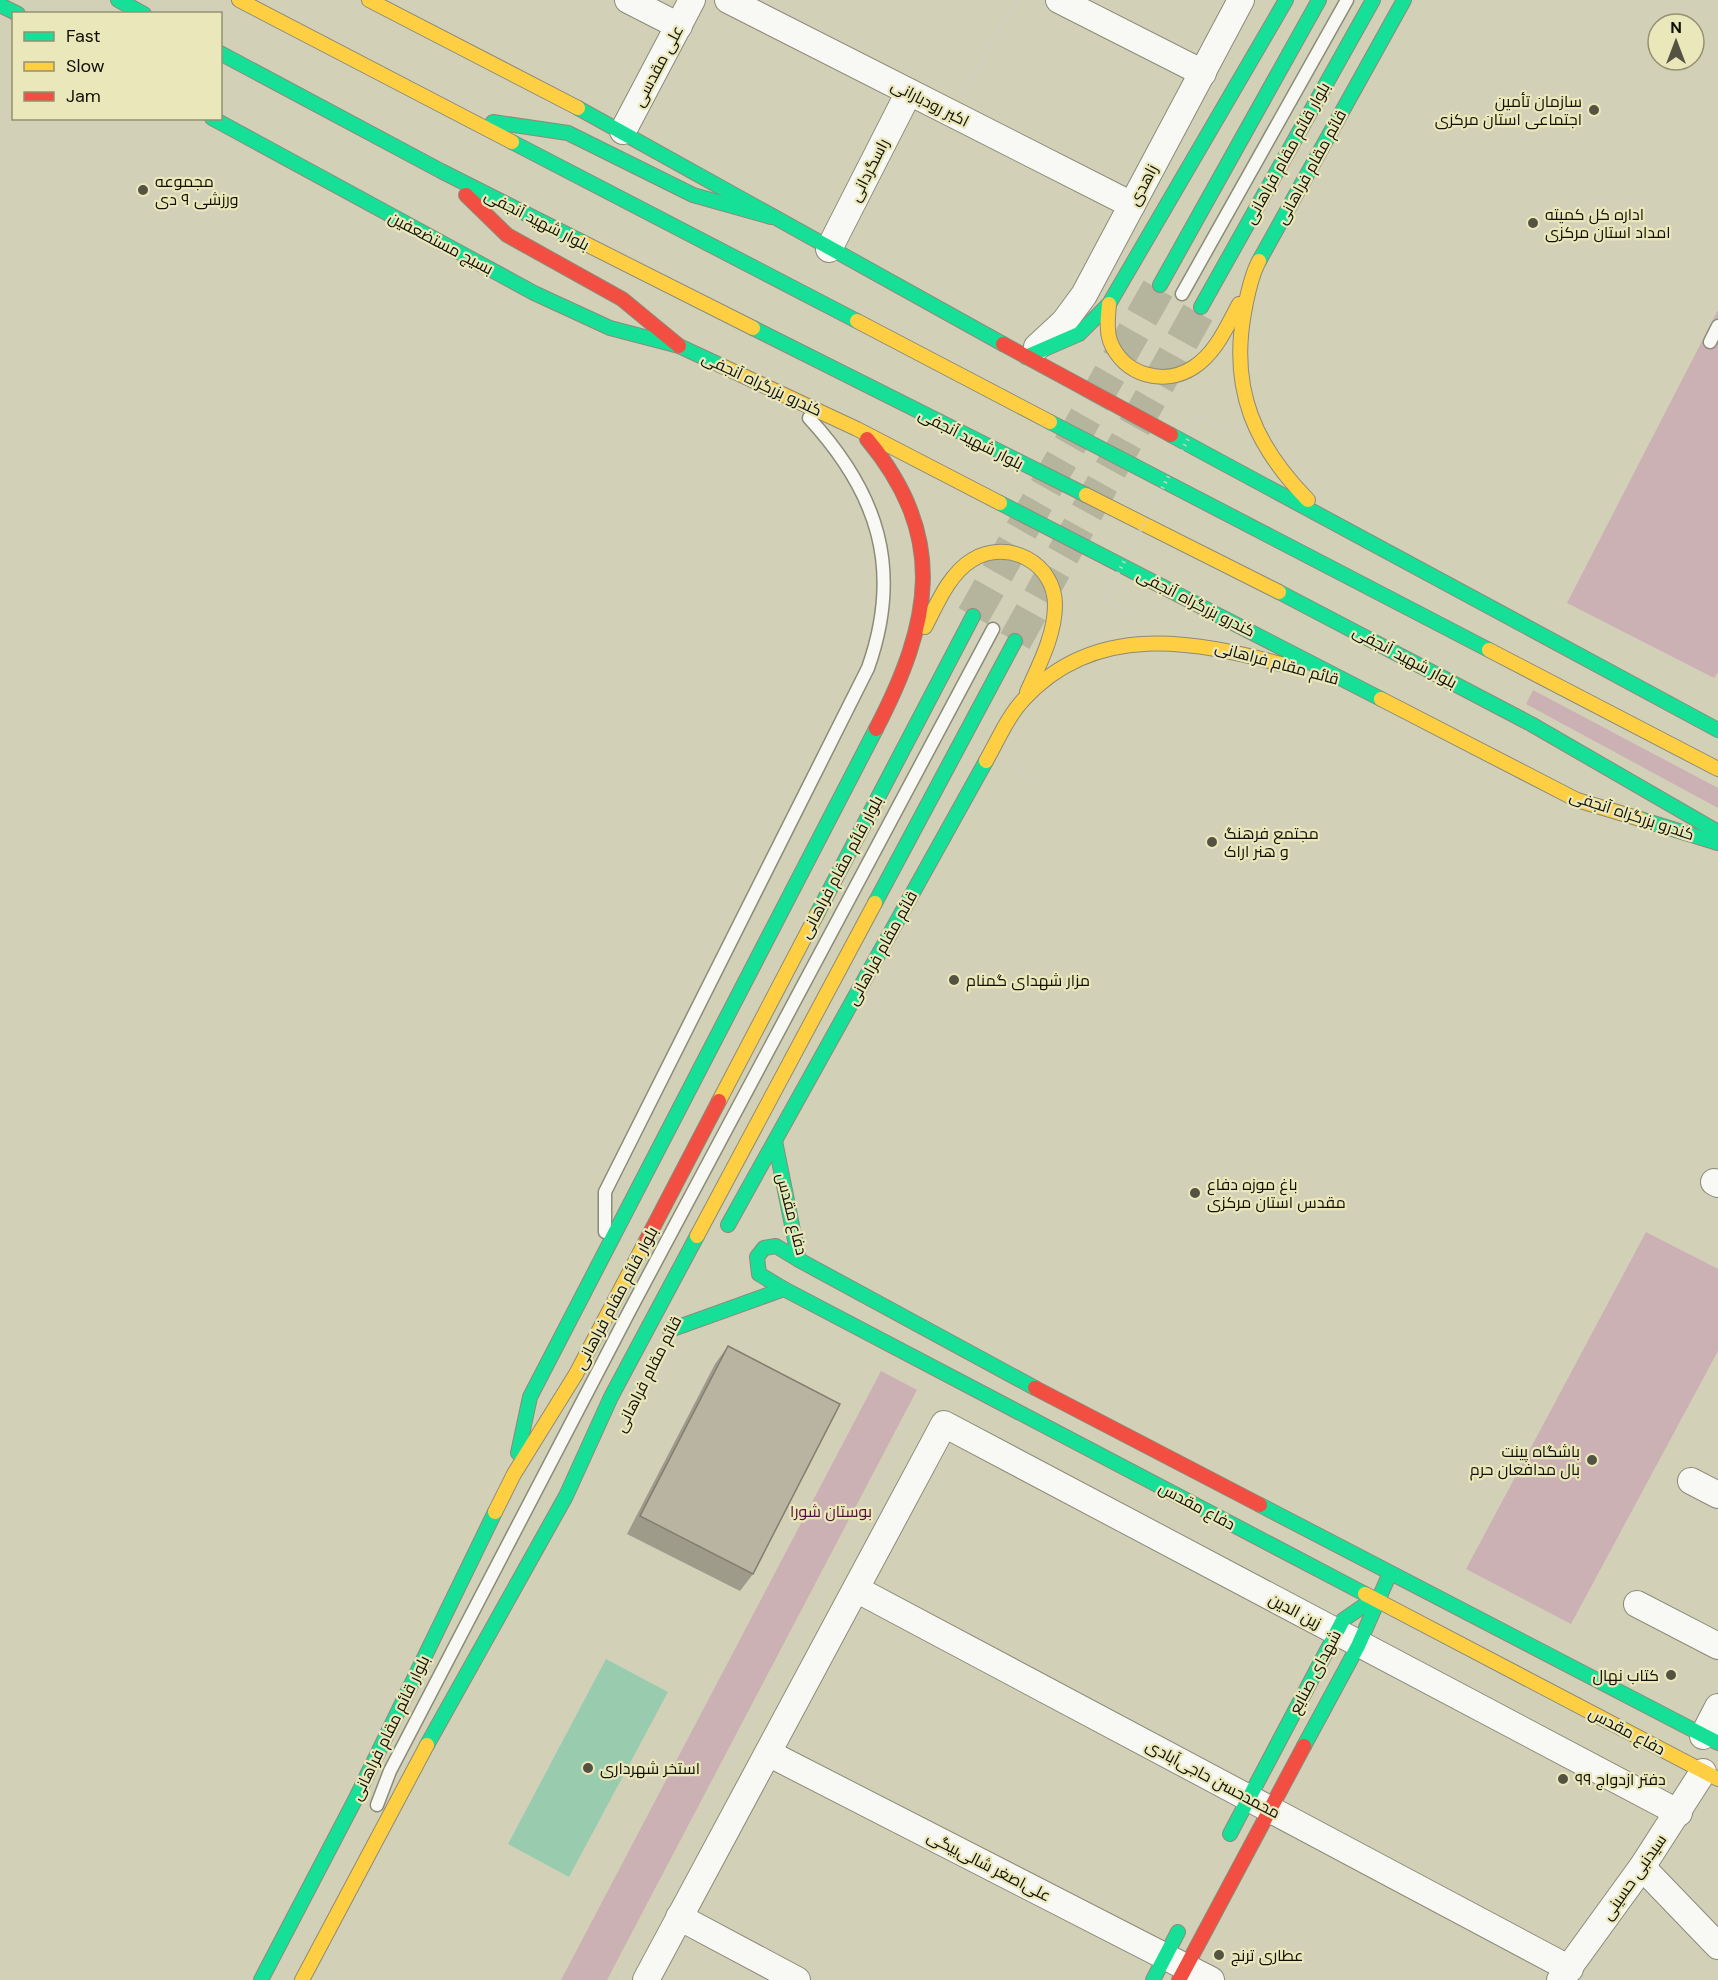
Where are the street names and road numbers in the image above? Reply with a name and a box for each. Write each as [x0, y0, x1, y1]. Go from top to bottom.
street label: علی مقدسی [628, 22, 688, 110]
street label: اکبر رودبارانی [888, 74, 972, 132]
street label: بلوار قائم مقام فراهانی [1240, 79, 1334, 227]
street label: قائم مقام فراهانی [1272, 107, 1350, 227]
street label: راسگردانی [844, 135, 894, 205]
street label: زاهدی [1123, 161, 1163, 209]
street label: بلوار شهید آنجفی [481, 185, 593, 255]
street label: بسیج مستضعفین [385, 207, 497, 280]
street label: کندرو بزرگراه آنجفی [699, 347, 825, 421]
street label: بلوار شهید آنجفی [915, 404, 1027, 474]
street label: کندرو بزرگراه آنجفی [1133, 564, 1259, 642]
street label: بلوار شهید آنجفی [1349, 621, 1461, 693]
street label: قائم مقام فراهانی [1212, 636, 1341, 691]
street label: کندرو بزرگراه آنجفی [1567, 785, 1697, 845]
street label: بلوار قائم مقام فراهانی [794, 792, 888, 943]
street label: قائم مقام فراهانی [842, 887, 923, 1009]
street label: دفاع مقدس [771, 1171, 812, 1257]
street label: بلوار قائم مقام فراهانی [570, 1223, 662, 1373]
street label: قائم مقام فراهانی [610, 1313, 686, 1435]
street label: دفاع مقدس [1155, 1477, 1239, 1536]
street label: زین الدین [1265, 1588, 1325, 1634]
street label: شهدای صنایع [1284, 1626, 1347, 1718]
street label: بلوار قائم مقام فراهانی [346, 1652, 435, 1804]
street label: دفاع مقدس [1585, 1702, 1669, 1761]
street label: محمدحسن حاجی‌آبادی [1142, 1735, 1284, 1823]
street label: علی‌اصغر شالی‌بیگی [924, 1826, 1054, 1906]
street label: سیدنبی حسینی [1597, 1830, 1671, 1924]

